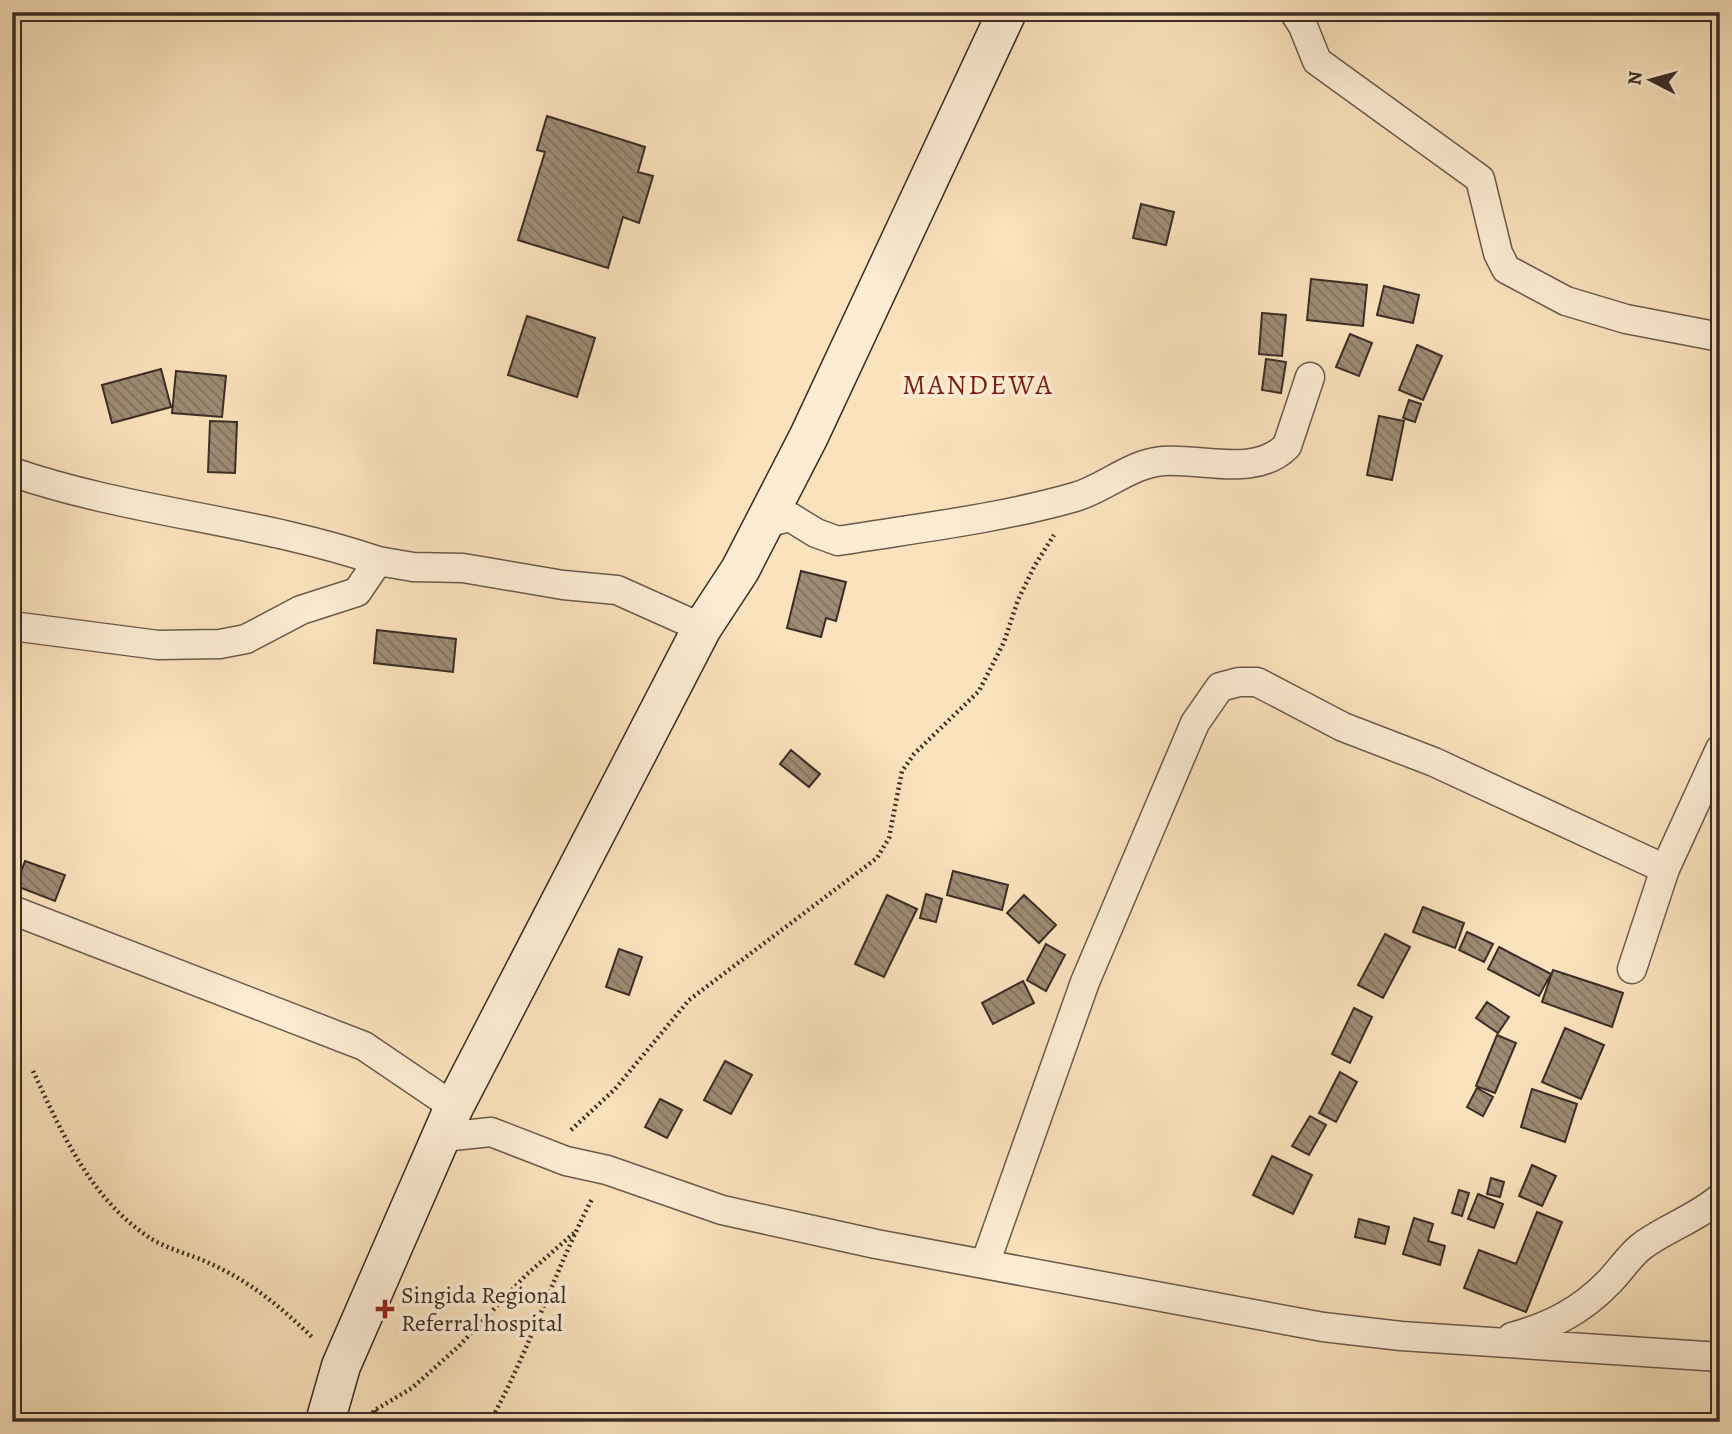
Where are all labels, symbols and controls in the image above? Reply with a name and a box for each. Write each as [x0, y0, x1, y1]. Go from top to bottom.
north arrow [1616, 46, 1686, 116]
text: N [1621, 70, 1649, 87]
district label: MANDEWA [902, 366, 1054, 404]
place label: Singida Regional Referral hospital [401, 1279, 567, 1339]
marker: Singida Regional Referral hospital [375, 1299, 395, 1319]

